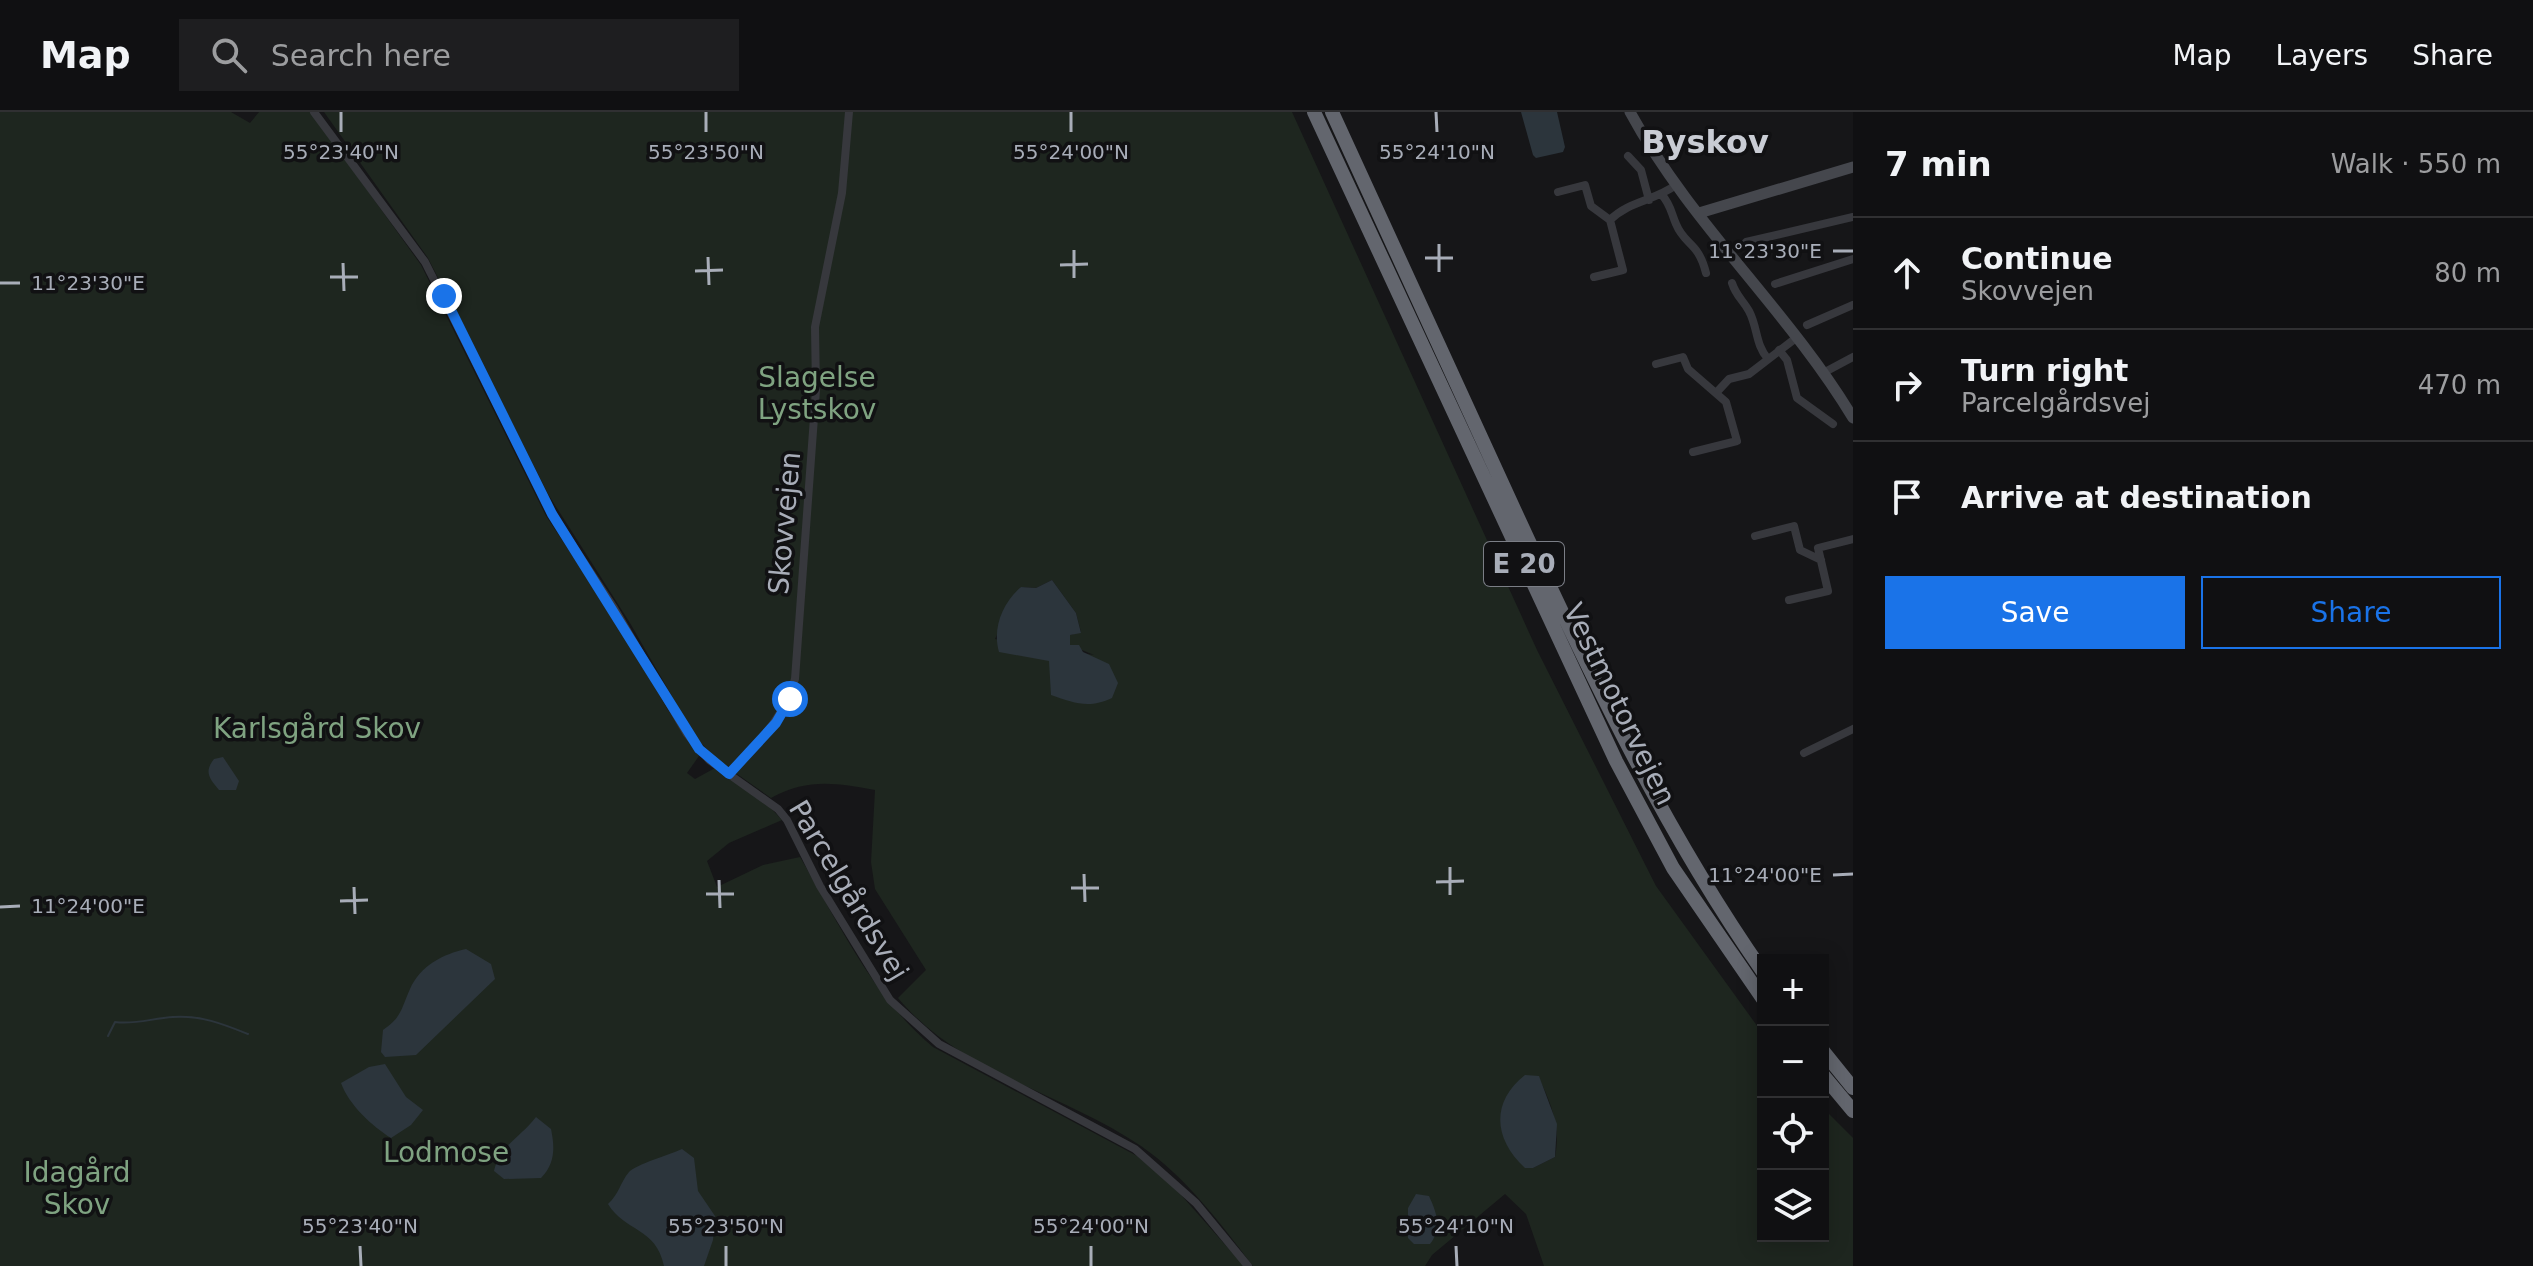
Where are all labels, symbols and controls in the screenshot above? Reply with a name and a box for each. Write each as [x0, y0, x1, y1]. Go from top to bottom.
search box [179, 19, 739, 91]
text: Map [40, 33, 131, 77]
icon: search [207, 33, 251, 77]
text: Search here [271, 38, 451, 73]
text: Map [2172, 39, 2232, 72]
text: Layers [2276, 39, 2368, 72]
text: Share [2412, 39, 2493, 72]
district label: Byskov [1641, 123, 1769, 161]
text: 55°23'40"N [283, 140, 399, 164]
text: 55°23'50"N [648, 140, 764, 164]
text: 55°24'00"N [1013, 140, 1129, 164]
text: 55°24'10"N [1379, 140, 1495, 164]
text: 7 min [1885, 144, 1992, 184]
text: Walk · 550 m [2331, 149, 2501, 179]
text: 11°23'30"E [1708, 239, 1822, 263]
text: Continue [1961, 241, 2113, 276]
icon: ahead [1885, 251, 1929, 295]
text: 80 m [2434, 258, 2501, 288]
text: 11°23'30"E [31, 271, 145, 295]
text: Skovvejen [1961, 276, 2094, 306]
route end [426, 278, 462, 314]
text: Turn right [1961, 353, 2128, 388]
park label: Slagelse Lystskov [758, 361, 876, 426]
icon: right [1885, 363, 1929, 407]
text: 470 m [2418, 370, 2501, 400]
text: Parcelgårdsvej [1961, 388, 2150, 418]
street label: Skovvejen [762, 450, 807, 596]
icon: arrive [1885, 475, 1929, 519]
text: Arrive at destination [1961, 480, 2312, 515]
road number: E 20 [1484, 542, 1564, 586]
button: Save [1885, 576, 2185, 649]
button: Share [2201, 576, 2501, 649]
street label: Vestmotorvejen [1556, 598, 1683, 810]
route start [772, 681, 808, 717]
park label: Karlsgård Skov [213, 712, 421, 745]
street label: Parcelgårdsvej [782, 794, 915, 986]
text: 11°24'00"E [1708, 863, 1822, 887]
text: 11°24'00"E [31, 894, 145, 918]
map controls [1757, 954, 1829, 1242]
button: + [1757, 954, 1829, 1026]
button: − [1757, 1026, 1829, 1098]
button: locate [1757, 1098, 1829, 1170]
park label: Lodmose [383, 1136, 509, 1169]
park label: Idagård Skov [24, 1156, 130, 1221]
button: layers [1757, 1170, 1829, 1242]
text: 55°23'40"N [302, 1214, 418, 1238]
text: 55°23'50"N [668, 1214, 784, 1238]
text: 55°24'00"N [1033, 1214, 1149, 1238]
text: 55°24'10"N [1398, 1214, 1514, 1238]

